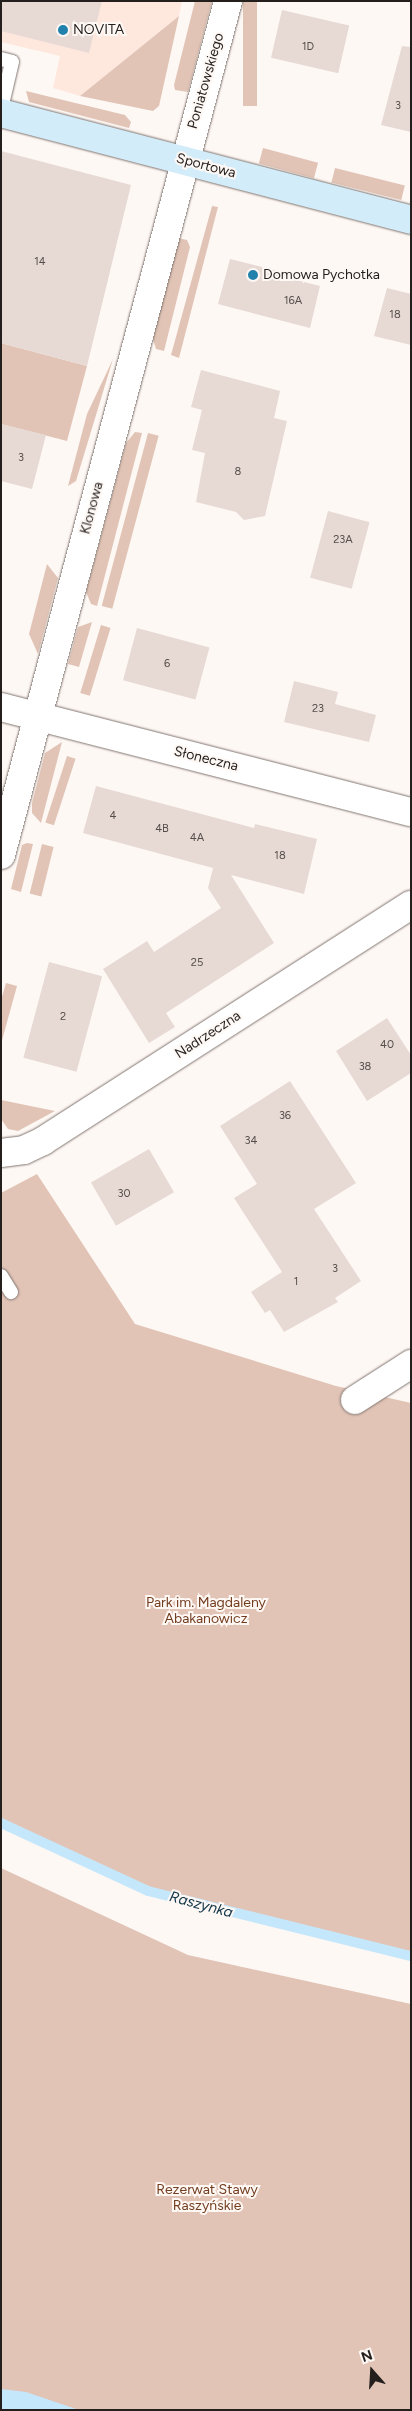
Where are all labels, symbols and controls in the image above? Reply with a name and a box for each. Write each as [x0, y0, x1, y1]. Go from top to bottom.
place label: NOVITA [73, 22, 124, 38]
marker: NOVITA [57, 24, 69, 36]
street label: Poniatowskiego [184, 31, 228, 131]
house number: 1D [302, 40, 314, 54]
house number: 3 [395, 99, 401, 113]
street label: Sportowa [174, 150, 238, 182]
house number: 14 [34, 255, 46, 269]
place label: Domowa Pychotka [263, 267, 380, 283]
marker: Domowa Pychotka [247, 269, 259, 281]
house number: 16A [284, 294, 302, 308]
house number: 18 [389, 308, 401, 322]
house number: 3 [18, 451, 24, 465]
house number: 8 [235, 465, 241, 479]
street label: Klonowa [77, 480, 107, 536]
house number: 23A [333, 533, 353, 547]
house number: 6 [164, 657, 170, 671]
house number: 23 [312, 702, 324, 716]
street label: Słoneczna [172, 743, 240, 775]
house number: 4 [110, 809, 116, 823]
house number: 4B [155, 822, 169, 836]
house number: 4A [190, 831, 204, 845]
house number: 18 [274, 849, 286, 863]
house number: 25 [191, 956, 203, 970]
street label: Nadrzeczna [172, 1008, 244, 1062]
house number: 2 [60, 1010, 66, 1024]
house number: 40 [380, 1038, 394, 1052]
house number: 38 [359, 1060, 371, 1074]
house number: 36 [279, 1109, 291, 1123]
house number: 34 [245, 1134, 257, 1148]
house number: 30 [117, 1187, 131, 1201]
house number: 3 [332, 1262, 338, 1276]
house number: 1 [294, 1275, 298, 1289]
park label: Park im. Magdaleny Abakanowicz [146, 1595, 266, 1628]
water label: Raszynka [167, 1888, 235, 1922]
park label: Rezerwat Stawy Raszyńskie [156, 2182, 258, 2214]
north arrow [347, 2346, 397, 2396]
text: N [359, 2347, 375, 2366]

